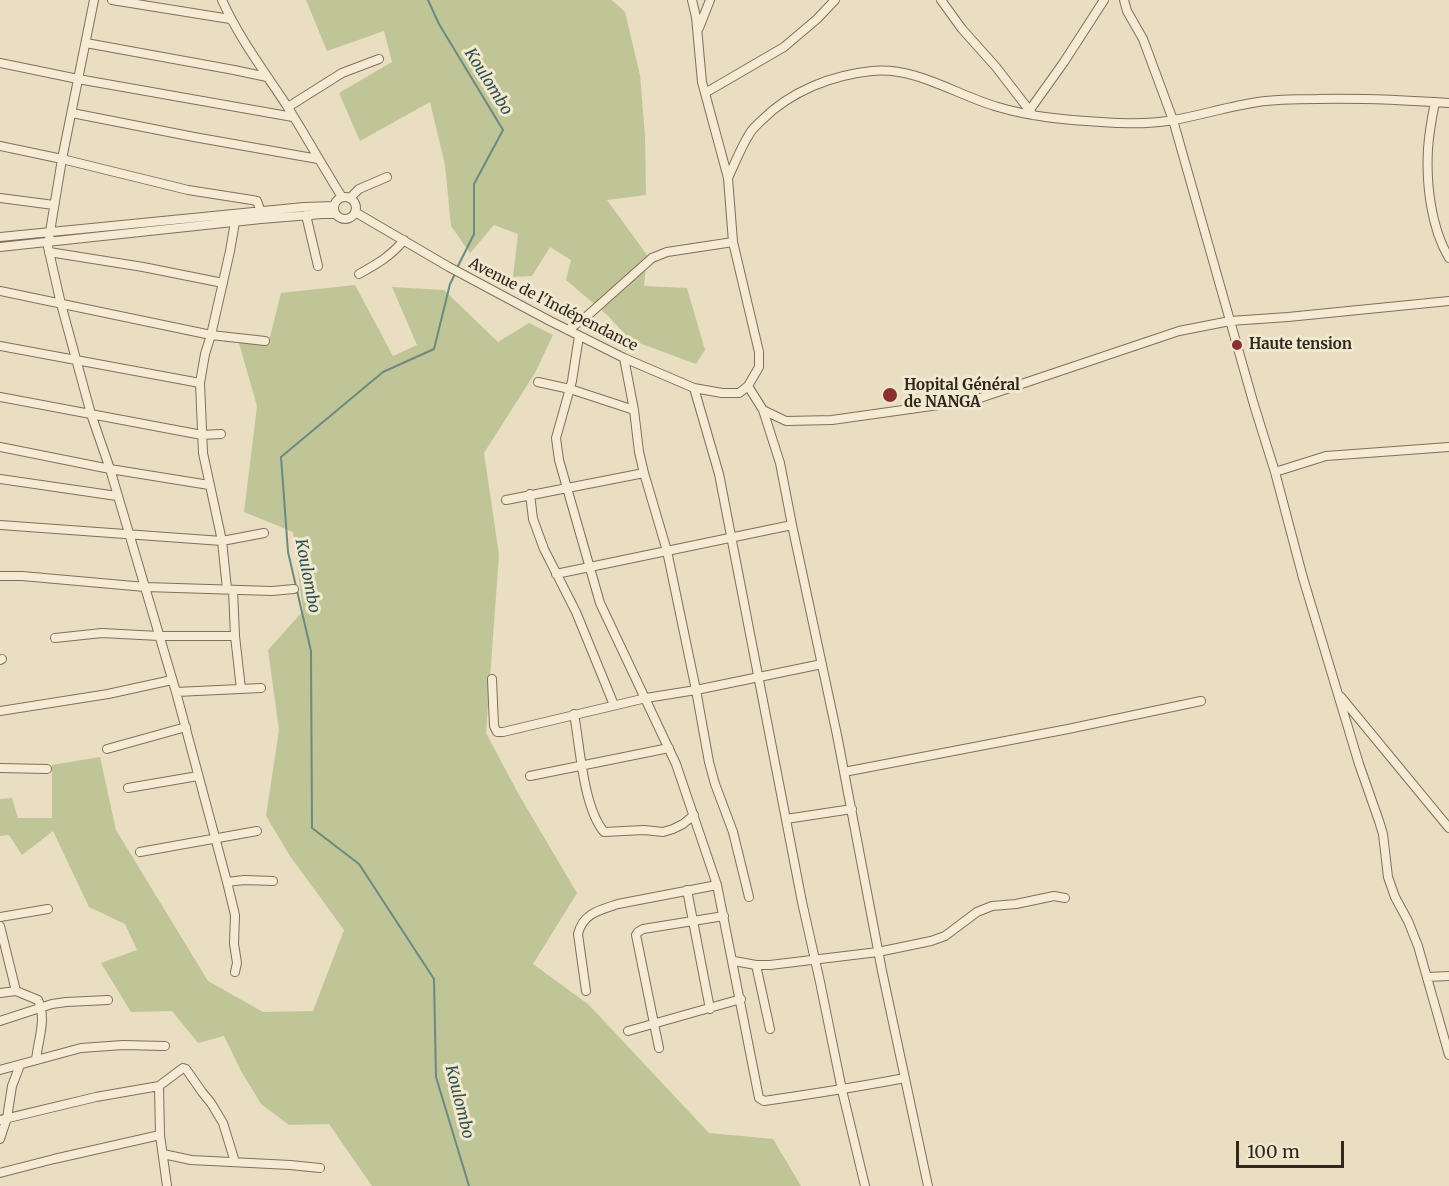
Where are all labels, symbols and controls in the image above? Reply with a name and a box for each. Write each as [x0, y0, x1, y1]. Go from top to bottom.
water label: Koulombo [460, 45, 516, 119]
street label: Avenue de l'Indépendance [466, 254, 640, 356]
place label: Haute tension [1249, 336, 1352, 354]
marker: Haute tension [1230, 338, 1244, 352]
place label: Hopital Général de NANGA [904, 377, 1020, 412]
marker: Hopital Général de NANGA [881, 386, 899, 404]
water label: Koulombo [290, 537, 324, 615]
water label: Koulombo [441, 1063, 477, 1141]
scale bar [1239, 1129, 1347, 1167]
text: 100 m [1247, 1140, 1300, 1163]

